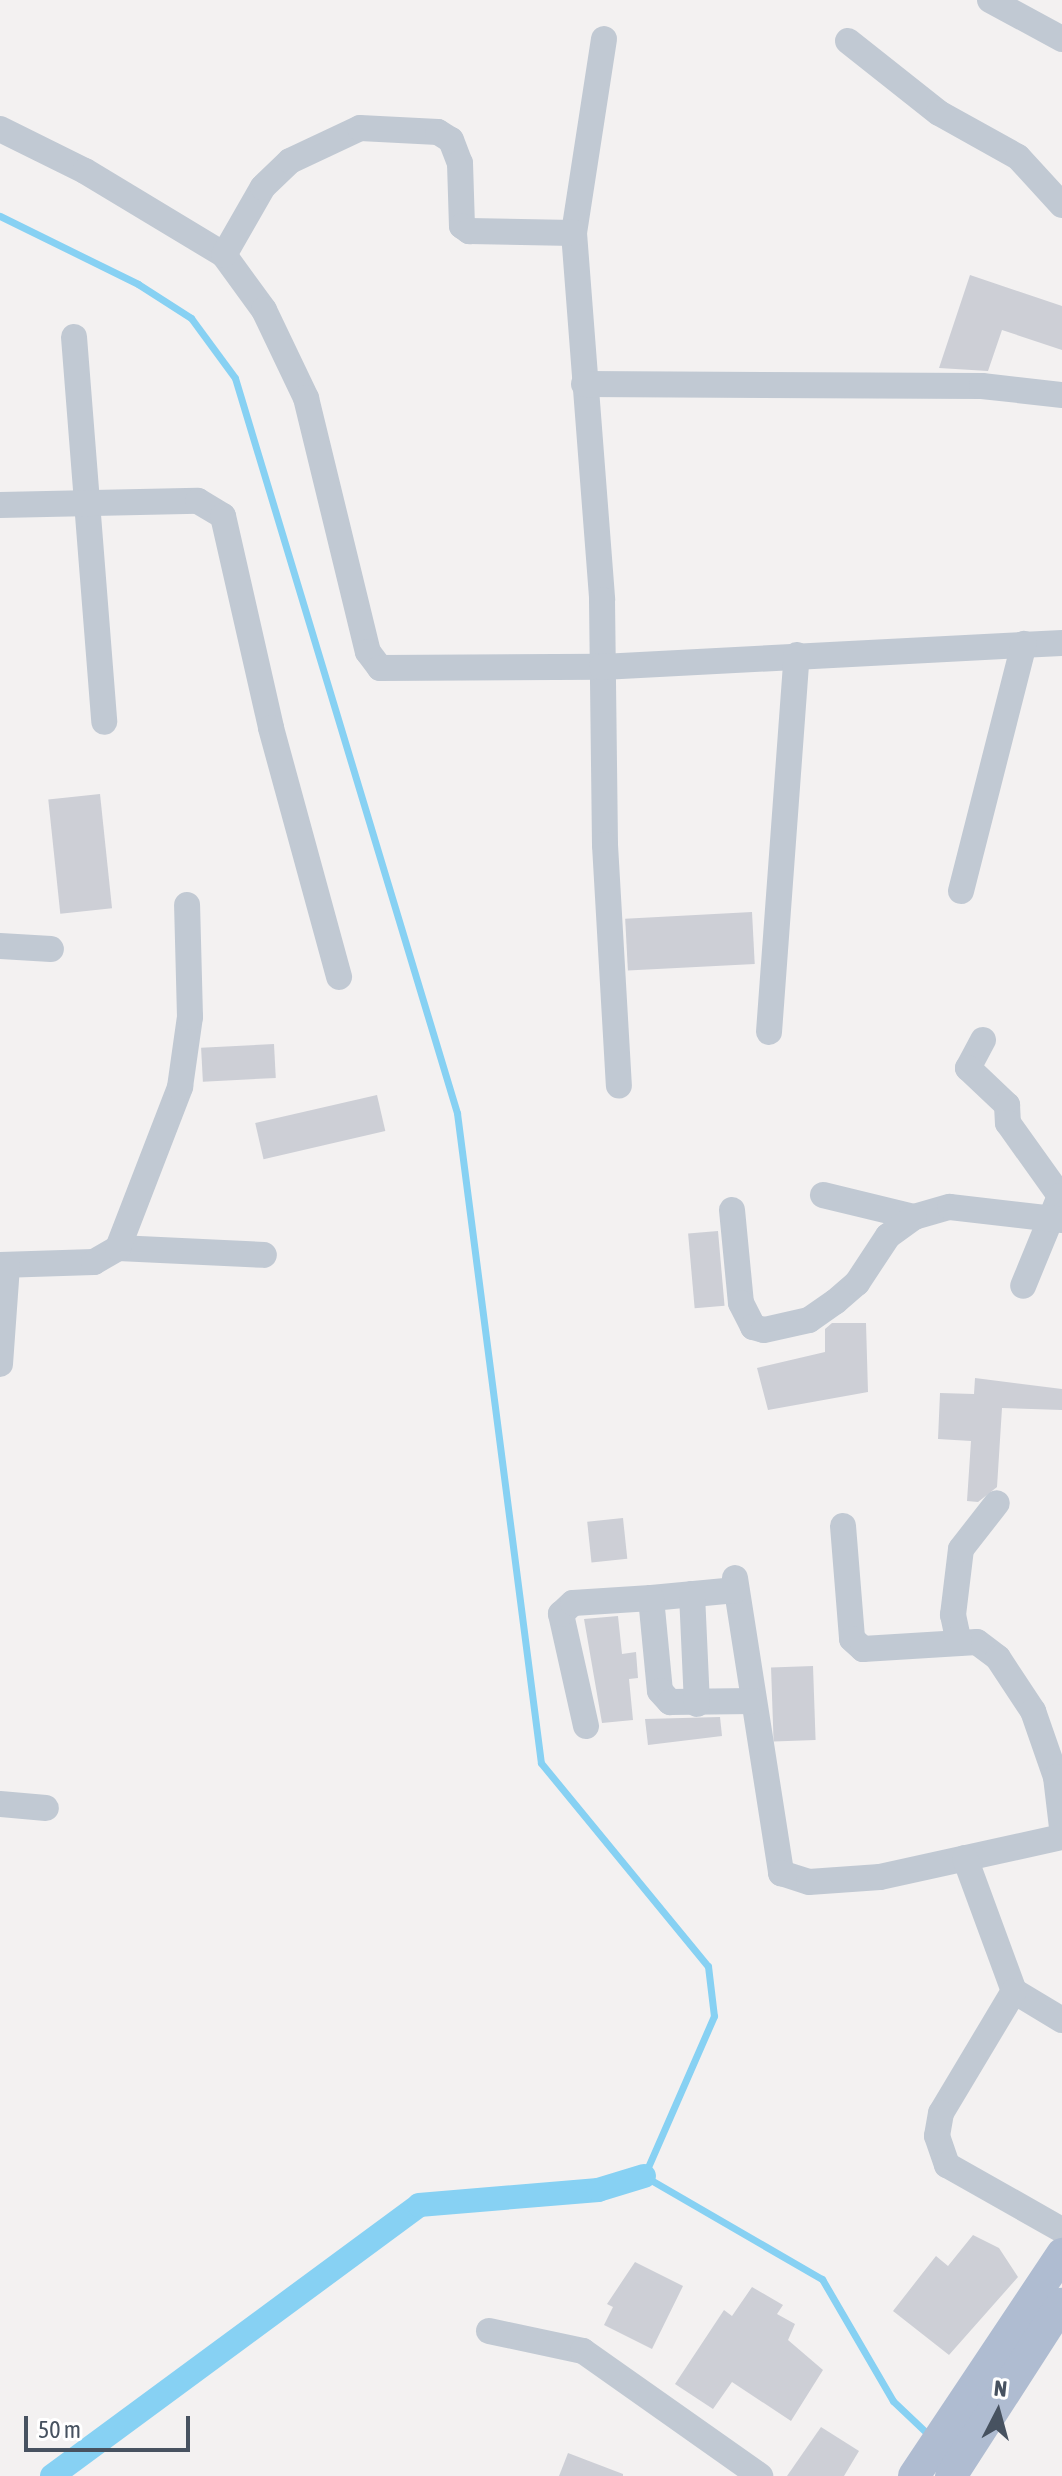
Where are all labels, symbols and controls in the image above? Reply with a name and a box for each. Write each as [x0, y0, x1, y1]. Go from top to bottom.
north arrow [958, 2372, 1038, 2452]
text: N [993, 2375, 1008, 2402]
scale bar [28, 2400, 194, 2450]
text: 50 m [38, 2416, 81, 2443]

